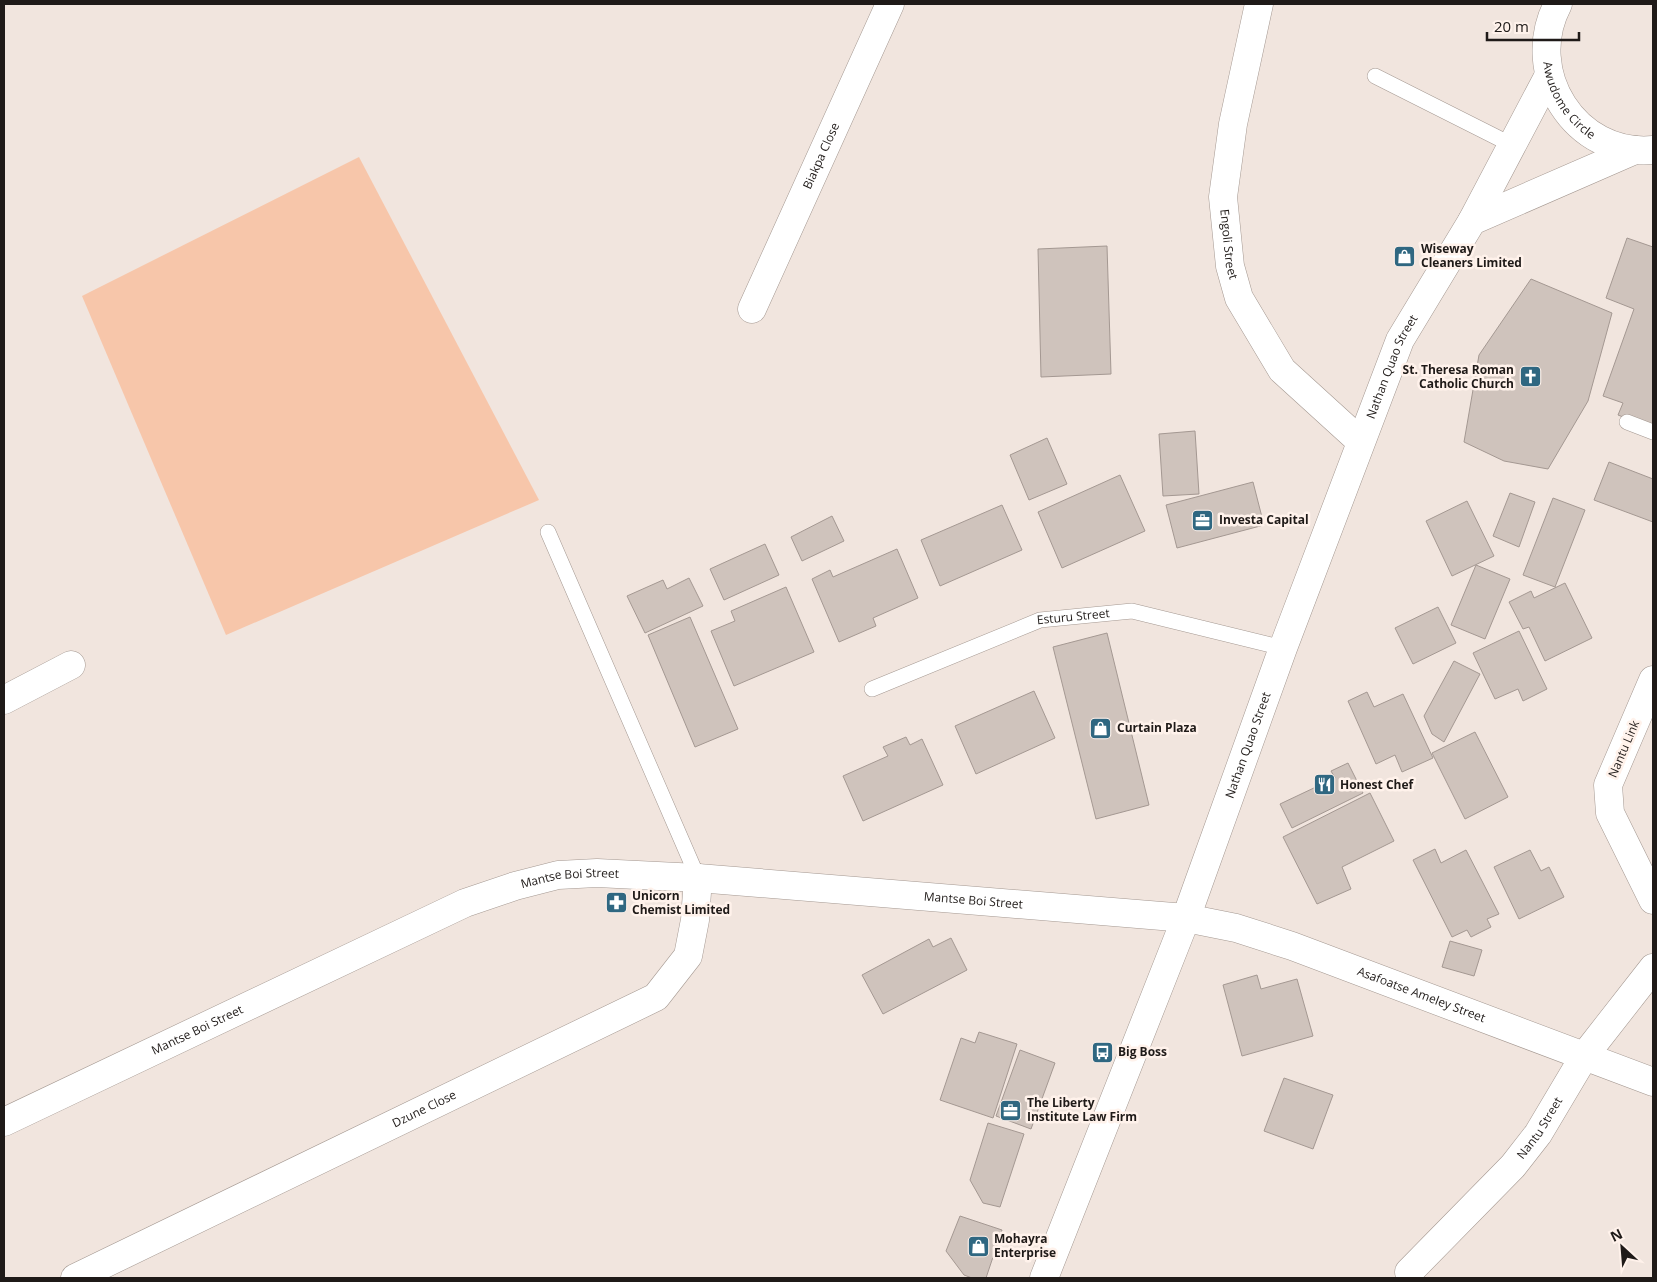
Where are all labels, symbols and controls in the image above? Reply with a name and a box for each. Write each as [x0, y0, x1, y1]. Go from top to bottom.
scale bar [1487, 10, 1580, 42]
text: 20 m [1494, 16, 1529, 36]
street label: Awudome Circle [1539, 60, 1599, 143]
street label: Biakpa Close [798, 120, 843, 192]
street label: Engoli Street [1216, 208, 1242, 281]
place label: Wiseway Cleaners Limited [1421, 240, 1522, 271]
shop icon: Wiseway Cleaners Limited [1393, 244, 1417, 268]
street label: Nathan Quao Street [1362, 311, 1421, 421]
place label: St. Theresa Roman Catholic Church [1403, 361, 1514, 392]
church icon: St. Theresa Roman Catholic Church [1518, 365, 1542, 389]
office icon: Investa Capital [1191, 508, 1215, 532]
place label: Investa Capital [1219, 511, 1309, 528]
street label: Esturu Street [1036, 604, 1110, 628]
street label: Nathan Quao Street [1221, 690, 1275, 801]
shop icon: Curtain Plaza [1089, 716, 1113, 740]
street label: Nantu Link [1604, 717, 1644, 780]
place label: Curtain Plaza [1117, 719, 1197, 736]
restaurant icon: Honest Chef [1312, 773, 1336, 797]
place label: Honest Chef [1340, 776, 1415, 793]
street label: Mantse Boi Street [519, 864, 619, 892]
place label: Unicorn Chemist Limited [632, 887, 730, 918]
street label: Mantse Boi Street [923, 888, 1024, 913]
pharmacy icon: Unicorn Chemist Limited [604, 891, 628, 915]
street label: Asafoatse Ameley Street [1355, 962, 1488, 1026]
street label: Mantse Boi Street [149, 1001, 246, 1059]
bus stop icon: Big Boss [1090, 1040, 1114, 1064]
place label: Big Boss [1118, 1043, 1167, 1060]
street label: Dzune Close [389, 1086, 459, 1131]
place label: The Liberty Institute Law Firm [1027, 1094, 1137, 1125]
street label: Nantu Street [1513, 1094, 1566, 1162]
office icon: The Liberty Institute Law Firm [999, 1098, 1023, 1122]
north arrow [1597, 1222, 1647, 1272]
text: N [1607, 1224, 1625, 1246]
place label: Mohayra Enterprise [994, 1230, 1056, 1261]
shop icon: Mohayra Enterprise [966, 1234, 990, 1258]

